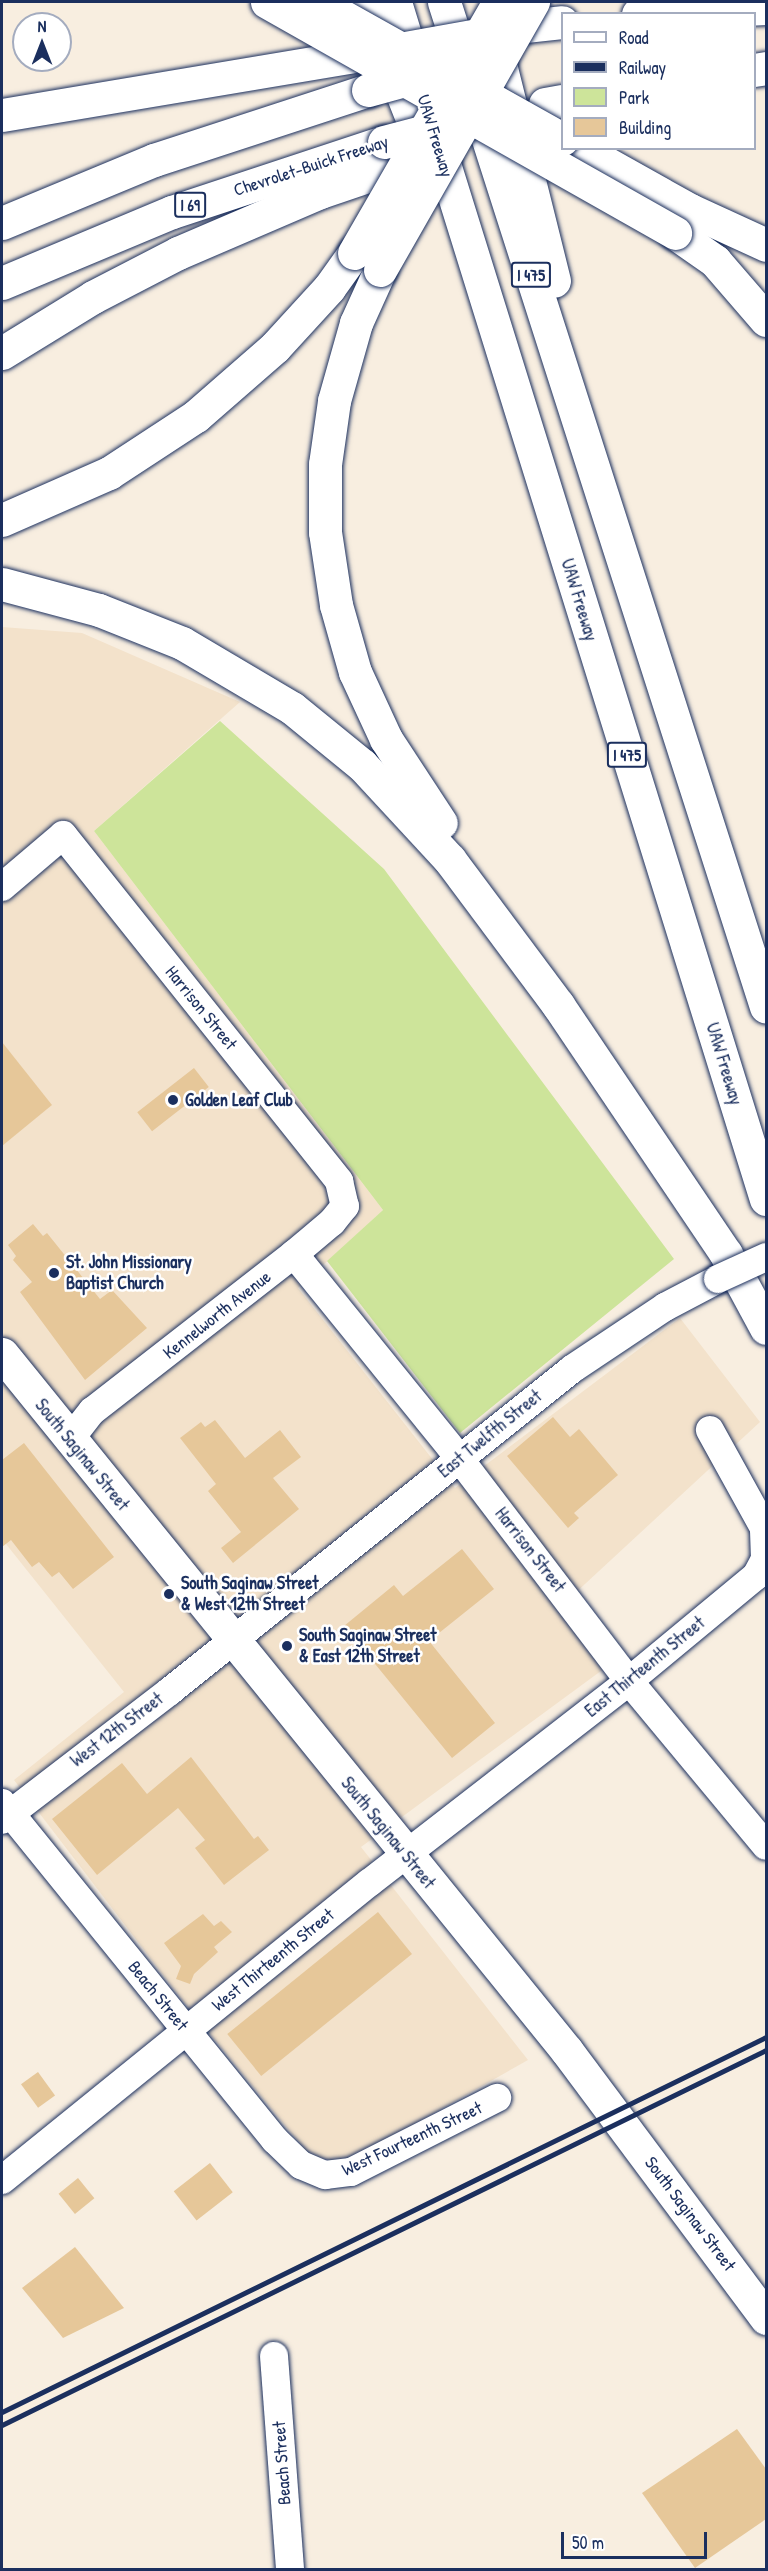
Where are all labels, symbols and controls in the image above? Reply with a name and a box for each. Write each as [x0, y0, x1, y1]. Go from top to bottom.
north arrow [12, 12, 72, 72]
legend [561, 12, 756, 150]
text: N [38, 15, 46, 37]
text: Road [619, 25, 649, 50]
text: Railway [619, 55, 666, 80]
text: Park [619, 85, 649, 110]
street label: UAW Freeway [412, 92, 458, 180]
text: Building [619, 115, 671, 140]
street label: Chevrolet-Buick Freeway [231, 131, 391, 201]
road number: I 69 [174, 192, 207, 218]
road number: I 475 [510, 262, 552, 288]
street label: UAW Freeway [556, 556, 602, 644]
road number: I 475 [606, 742, 648, 768]
street label: Harrison Street [161, 962, 241, 1054]
street label: UAW Freeway [701, 1020, 747, 1108]
place label: Golden Leaf Club [185, 1089, 293, 1111]
marker: Golden Leaf Club [166, 1093, 180, 1107]
place label: St. John Missionary Baptist Church [66, 1252, 192, 1294]
marker: St. John Missionary Baptist Church [47, 1266, 61, 1280]
street label: Kennelworth Avenue [159, 1266, 275, 1364]
street label: East Twelfth Street [434, 1386, 546, 1482]
street label: South Saginaw Street [30, 1395, 134, 1515]
street label: Harrison Street [490, 1503, 570, 1597]
place label: South Saginaw Street & West 12th Street [181, 1573, 319, 1616]
marker: South Saginaw Street & West 12th Street [162, 1587, 176, 1601]
street label: East Thirteenth Street [581, 1612, 709, 1722]
place label: South Saginaw Street & East 12th Street [299, 1625, 437, 1668]
marker: South Saginaw Street & East 12th Street [280, 1639, 294, 1653]
street label: West 12th Street [66, 1688, 168, 1772]
street label: South Saginaw Street [336, 1773, 440, 1893]
street label: West Thirteenth Street [208, 1904, 338, 2016]
street label: Beach Street [123, 1957, 193, 2035]
street label: West Fourteenth Street [339, 2097, 485, 2181]
street label: South Saginaw Street [640, 2153, 740, 2275]
street label: Beach Street [268, 2420, 296, 2506]
scale bar [564, 2520, 710, 2558]
text: 50 m [572, 2530, 604, 2555]

